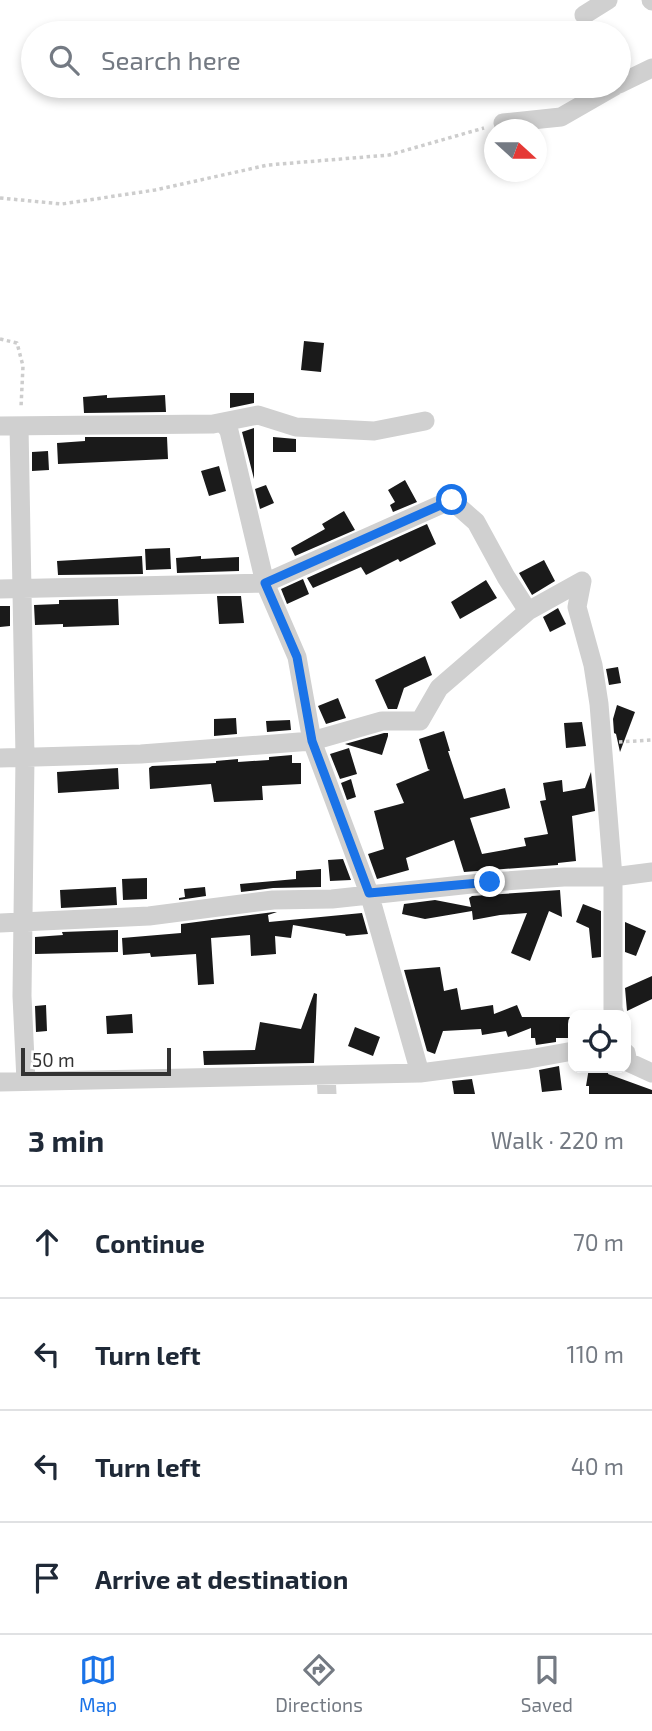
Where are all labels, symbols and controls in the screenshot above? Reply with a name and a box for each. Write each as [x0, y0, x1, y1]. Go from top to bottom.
search box [21, 21, 631, 98]
icon: search [45, 41, 83, 79]
text: Search here [101, 44, 241, 75]
north arrow [484, 119, 547, 182]
route start [436, 484, 467, 515]
route end [474, 866, 505, 897]
map controls [568, 1010, 631, 1073]
button: locate [568, 1010, 631, 1073]
scale bar [21, 1045, 172, 1077]
text: 50 m [32, 1048, 75, 1071]
text: 3 min [28, 1122, 104, 1158]
text: Walk · 220 m [491, 1126, 624, 1154]
icon: ahead [28, 1223, 66, 1261]
text: Continue [95, 1227, 205, 1258]
text: 70 m [573, 1228, 624, 1256]
icon: left [28, 1335, 66, 1373]
text: Turn left [95, 1339, 201, 1370]
text: 110 m [567, 1340, 624, 1368]
icon: left [28, 1447, 66, 1485]
text: Turn left [95, 1451, 201, 1482]
text: 40 m [571, 1452, 624, 1480]
icon: arrive [28, 1559, 66, 1597]
text: Arrive at destination [95, 1563, 348, 1594]
tab: Map [79, 1651, 117, 1716]
tab: Directions [275, 1651, 363, 1716]
tab: Saved [521, 1651, 573, 1716]

